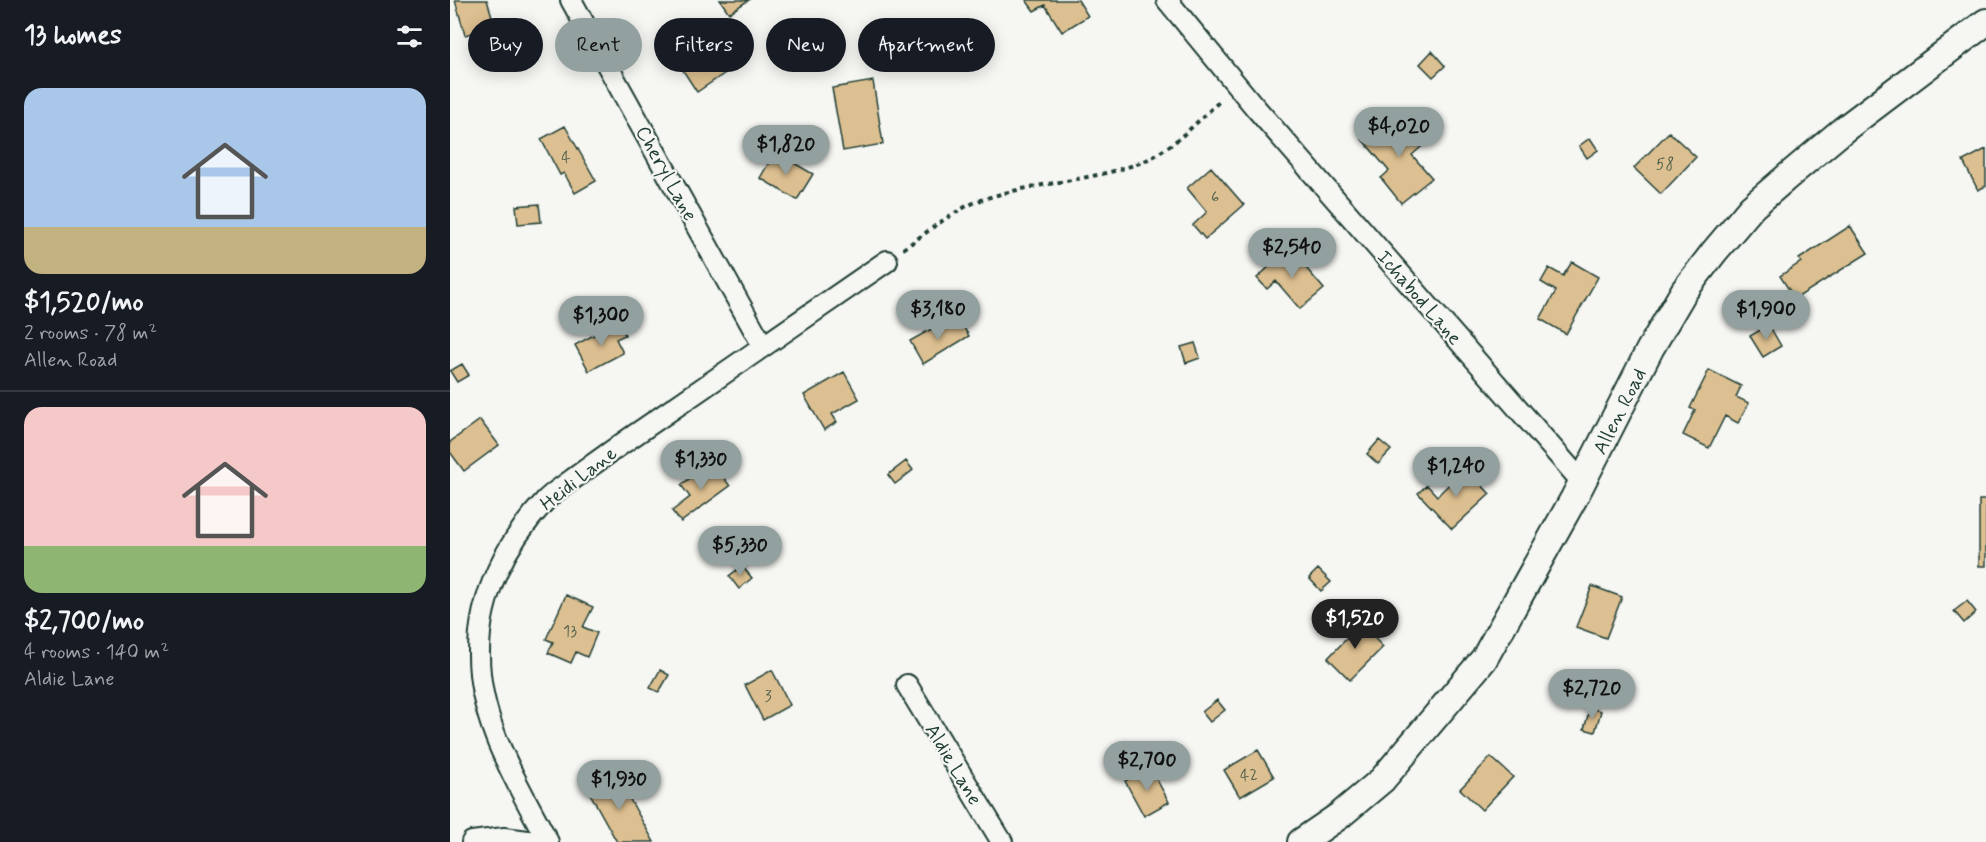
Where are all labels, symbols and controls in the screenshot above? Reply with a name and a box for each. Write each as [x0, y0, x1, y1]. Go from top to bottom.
chip: Buy [468, 18, 543, 72]
chip: Rent [555, 18, 642, 72]
chip: Filters [654, 18, 754, 72]
chip: New [766, 18, 846, 72]
chip: Apartment [858, 18, 995, 72]
text: 13 homes [24, 19, 122, 53]
icon: filters [393, 20, 426, 53]
pin: $4,020 [1350, 107, 1448, 158]
text: $4,020 [1368, 113, 1430, 140]
street label: Cheryl Lane [628, 121, 703, 226]
pin: $1,820 [737, 125, 835, 176]
icon: home [171, 127, 279, 235]
text: $1,820 [756, 131, 816, 158]
house number: 4 [561, 147, 571, 168]
house number: 58 [1656, 154, 1674, 175]
house number: 6 [1211, 187, 1219, 208]
pin: $2,540 [1243, 228, 1341, 279]
text: $2,540 [1262, 234, 1322, 261]
street label: Ichabod Lane [1370, 245, 1468, 351]
text: $1,520/mo [24, 286, 144, 320]
pin: $3,180 [889, 290, 987, 341]
pin: $1,900 [1717, 290, 1815, 341]
pin: $1,300 [552, 296, 650, 347]
text: $3,180 [910, 296, 966, 323]
text: $1,900 [1736, 296, 1796, 323]
text: $1,300 [573, 302, 629, 329]
text: 2 rooms · 78 m² [24, 320, 157, 347]
text: Allen Road [24, 347, 117, 374]
street label: Allen Road [1587, 364, 1654, 459]
street label: Heidi Lane [535, 440, 623, 518]
pin: $1,330 [652, 440, 750, 491]
icon: home [171, 446, 279, 554]
text: $1,330 [675, 446, 727, 473]
pin: $1,240 [1407, 447, 1505, 498]
text: $1,240 [1427, 453, 1485, 480]
pin: $5,330 [691, 526, 789, 577]
text: $5,330 [712, 532, 768, 559]
pin: $1,520 [1306, 599, 1404, 650]
text: $2,700/mo [24, 605, 144, 639]
text: $1,520 [1326, 605, 1384, 632]
house number: 13 [563, 621, 577, 642]
text: 4 rooms · 140 m² [24, 639, 169, 666]
text: Aldie Lane [24, 666, 114, 693]
pin: $2,720 [1543, 669, 1641, 720]
text: $2,720 [1562, 675, 1622, 702]
house number: 3 [764, 686, 772, 707]
street label: Aldie Lane [918, 719, 988, 810]
pin: $2,700 [1098, 741, 1196, 792]
text: $2,700 [1117, 747, 1177, 774]
pin: $1,930 [570, 760, 668, 811]
house number: 42 [1240, 765, 1258, 786]
text: $1,930 [591, 766, 647, 793]

